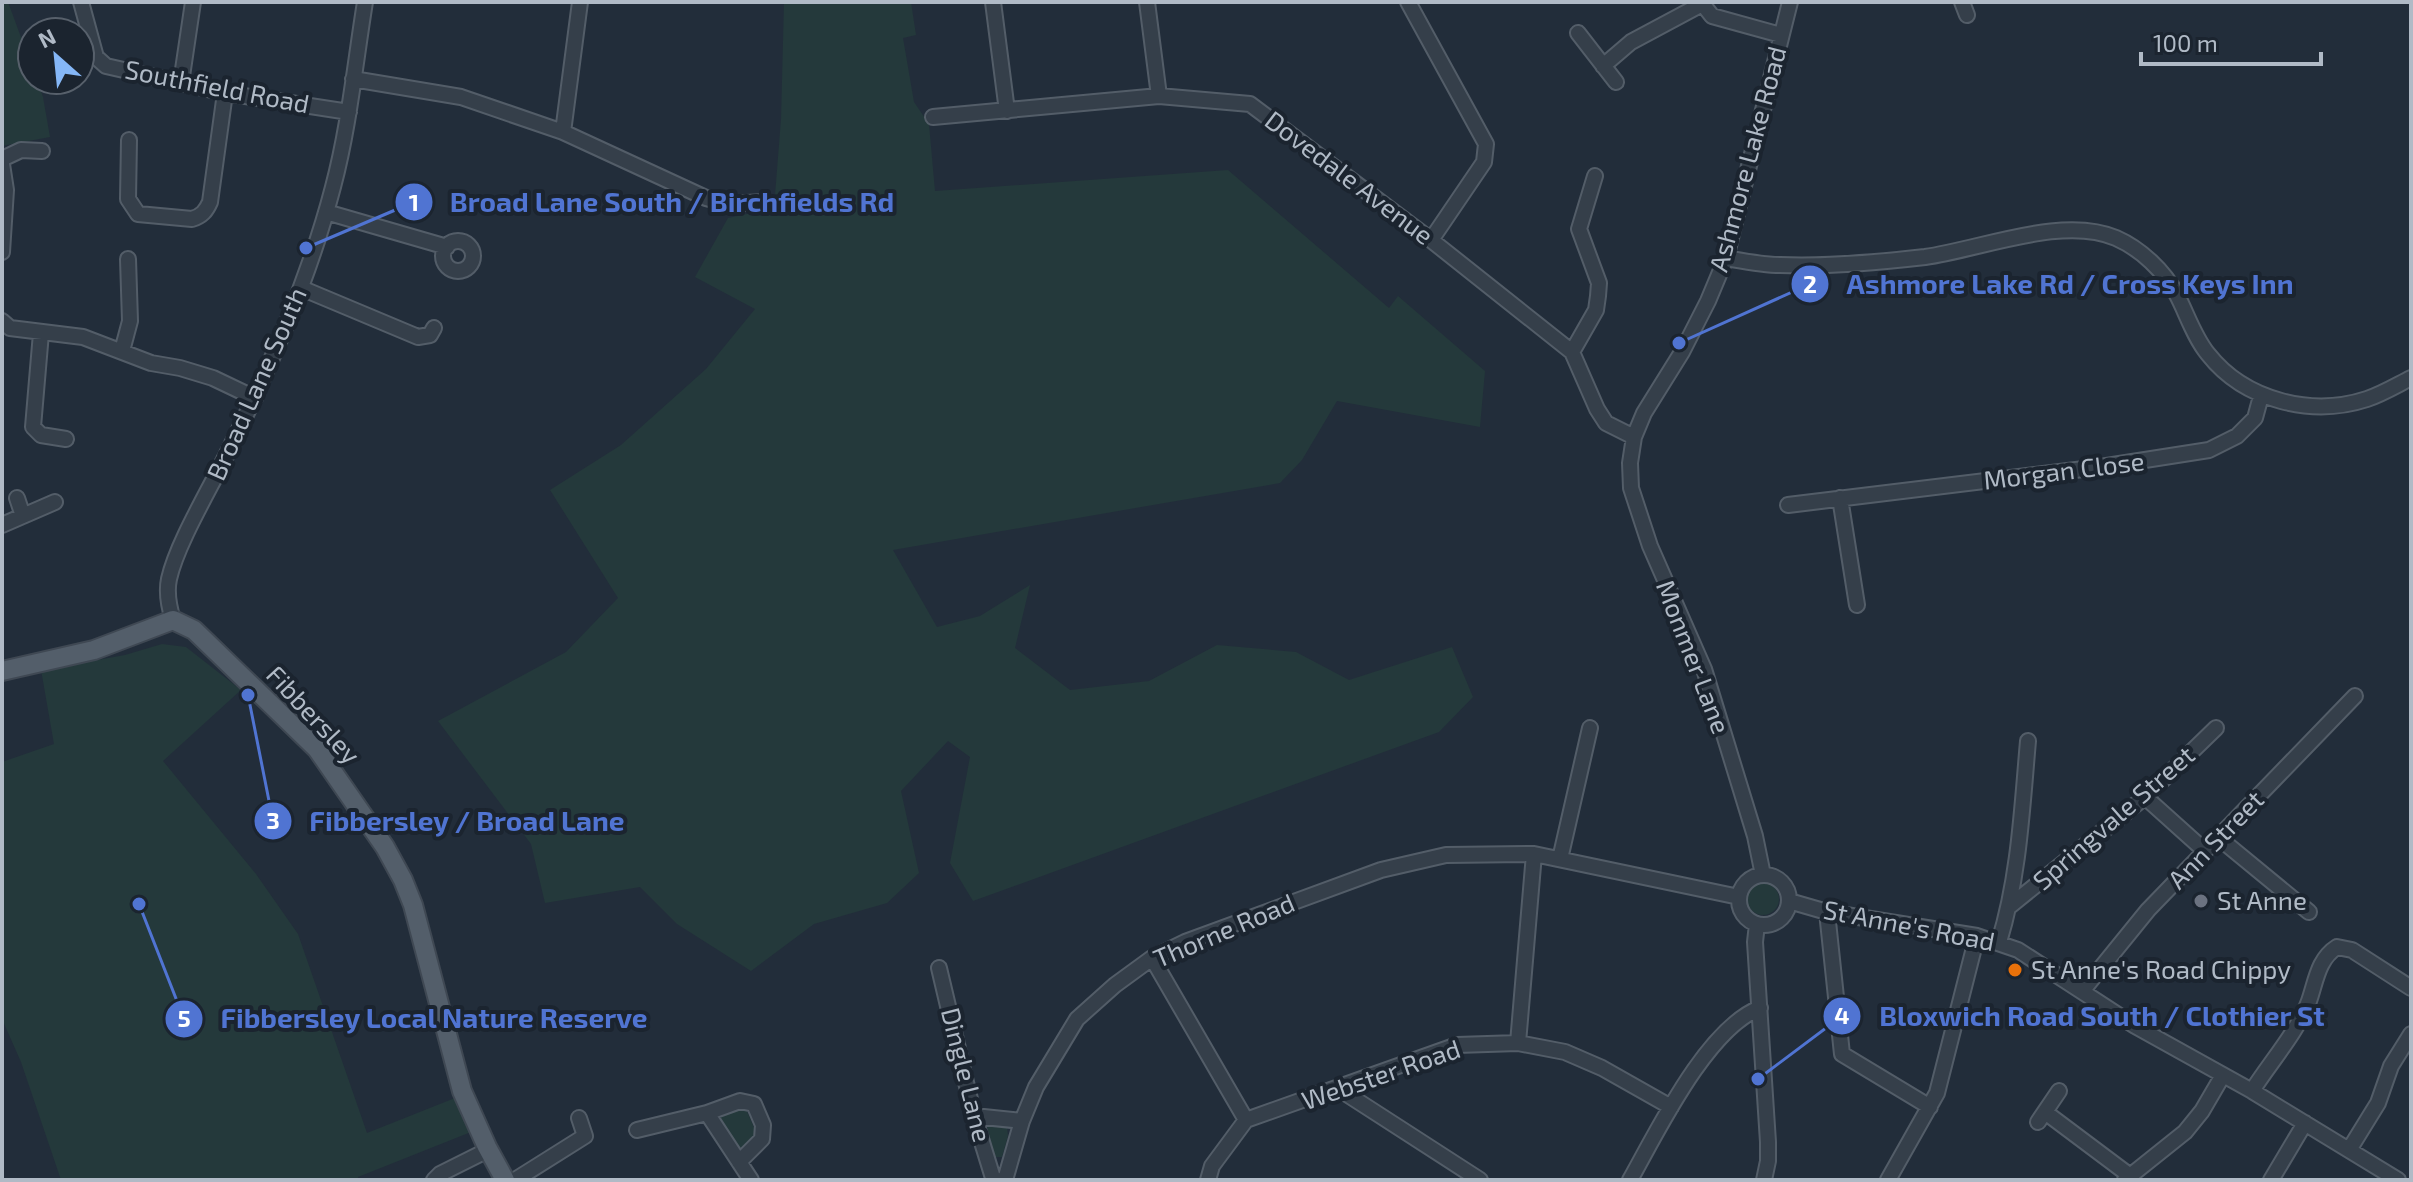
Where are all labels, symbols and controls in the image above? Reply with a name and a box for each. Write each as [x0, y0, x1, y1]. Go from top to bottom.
north arrow [16, 16, 96, 96]
scale bar [2141, 16, 2321, 66]
text: N [33, 22, 59, 52]
text: 100 m [2153, 28, 2218, 57]
street label: Ashmore Lake Road [1702, 43, 1792, 275]
street label: Southfield Road [122, 52, 312, 119]
street label: Dovedale Avenue [1260, 103, 1440, 250]
callout: Broad Lane South / Birchfields Rd [394, 176, 911, 228]
text: Broad Lane South / Birchfields Rd [450, 184, 894, 218]
text: 1 [409, 187, 419, 216]
callout: Ashmore Lake Rd / Cross Keys Inn [1790, 258, 2309, 310]
text: Ashmore Lake Rd / Cross Keys Inn [1847, 266, 2293, 300]
text: 2 [1803, 269, 1817, 298]
street label: Broad Lane South [199, 282, 312, 485]
street label: Morgan Close [1982, 444, 2146, 495]
street label: Monmer Lane [1651, 575, 1738, 738]
street label: Fibbersley [261, 658, 368, 770]
street label: Springvale Street [2026, 738, 2200, 895]
street label: Ann Street [2161, 783, 2269, 894]
callout: Fibbersley / Broad Lane [253, 795, 641, 847]
text: Fibbersley / Broad Lane [309, 803, 625, 837]
text: 3 [266, 805, 280, 834]
place label: St Anne [2217, 884, 2307, 915]
street label: Thorne Road [1148, 886, 1299, 973]
marker: St Anne [2192, 892, 2210, 910]
street label: St Anne's Road [1821, 893, 1998, 956]
place label: St Anne's Road Chippy [2031, 953, 2291, 984]
marker: St Anne's Road Chippy [2006, 961, 2024, 979]
callout: Bloxwich Road South / Clothier St [1822, 990, 2341, 1042]
callout: Fibbersley Local Nature Reserve [164, 993, 664, 1045]
text: Bloxwich Road South / Clothier St [1879, 998, 2325, 1032]
text: Fibbersley Local Nature Reserve [220, 1000, 648, 1034]
text: 4 [1834, 1000, 1850, 1029]
text: 5 [177, 1003, 191, 1032]
street label: Dingle Lane [936, 1004, 999, 1145]
street label: Webster Road [1297, 1032, 1464, 1115]

